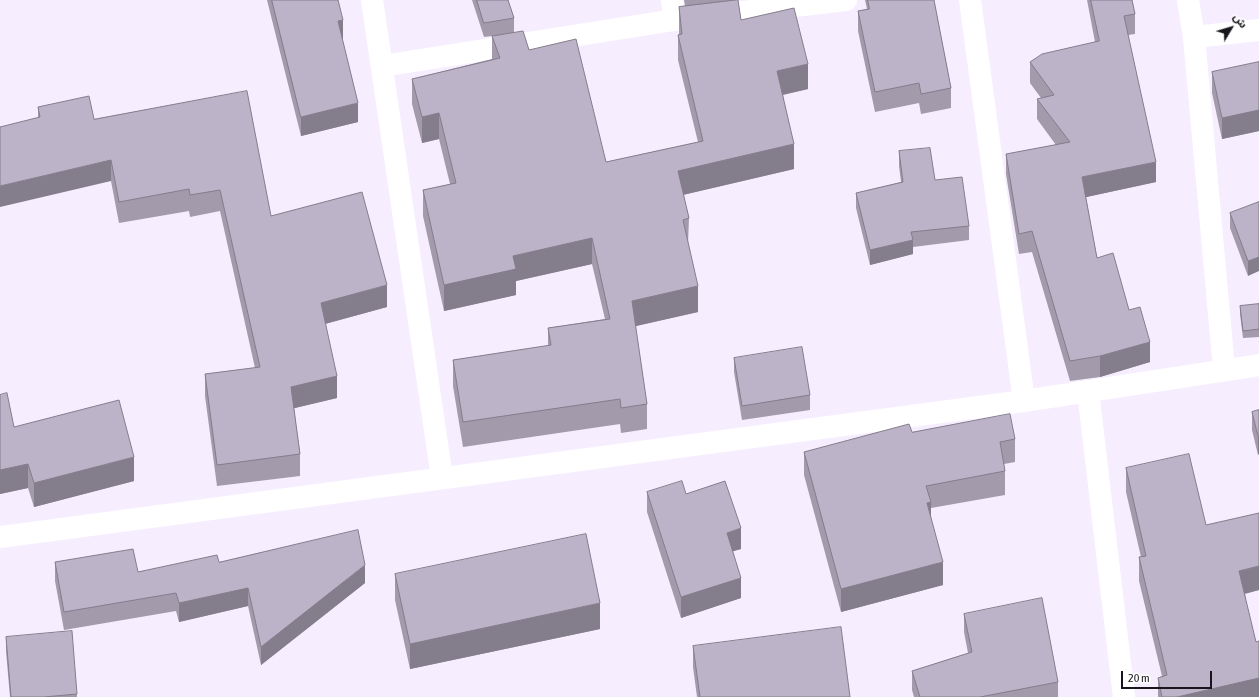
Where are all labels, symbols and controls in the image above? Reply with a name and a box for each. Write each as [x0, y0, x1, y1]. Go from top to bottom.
north arrow [1211, 8, 1251, 48]
text: ش [1231, 11, 1250, 30]
scale bar [1123, 663, 1214, 689]
text: 20 m [1128, 671, 1150, 685]

